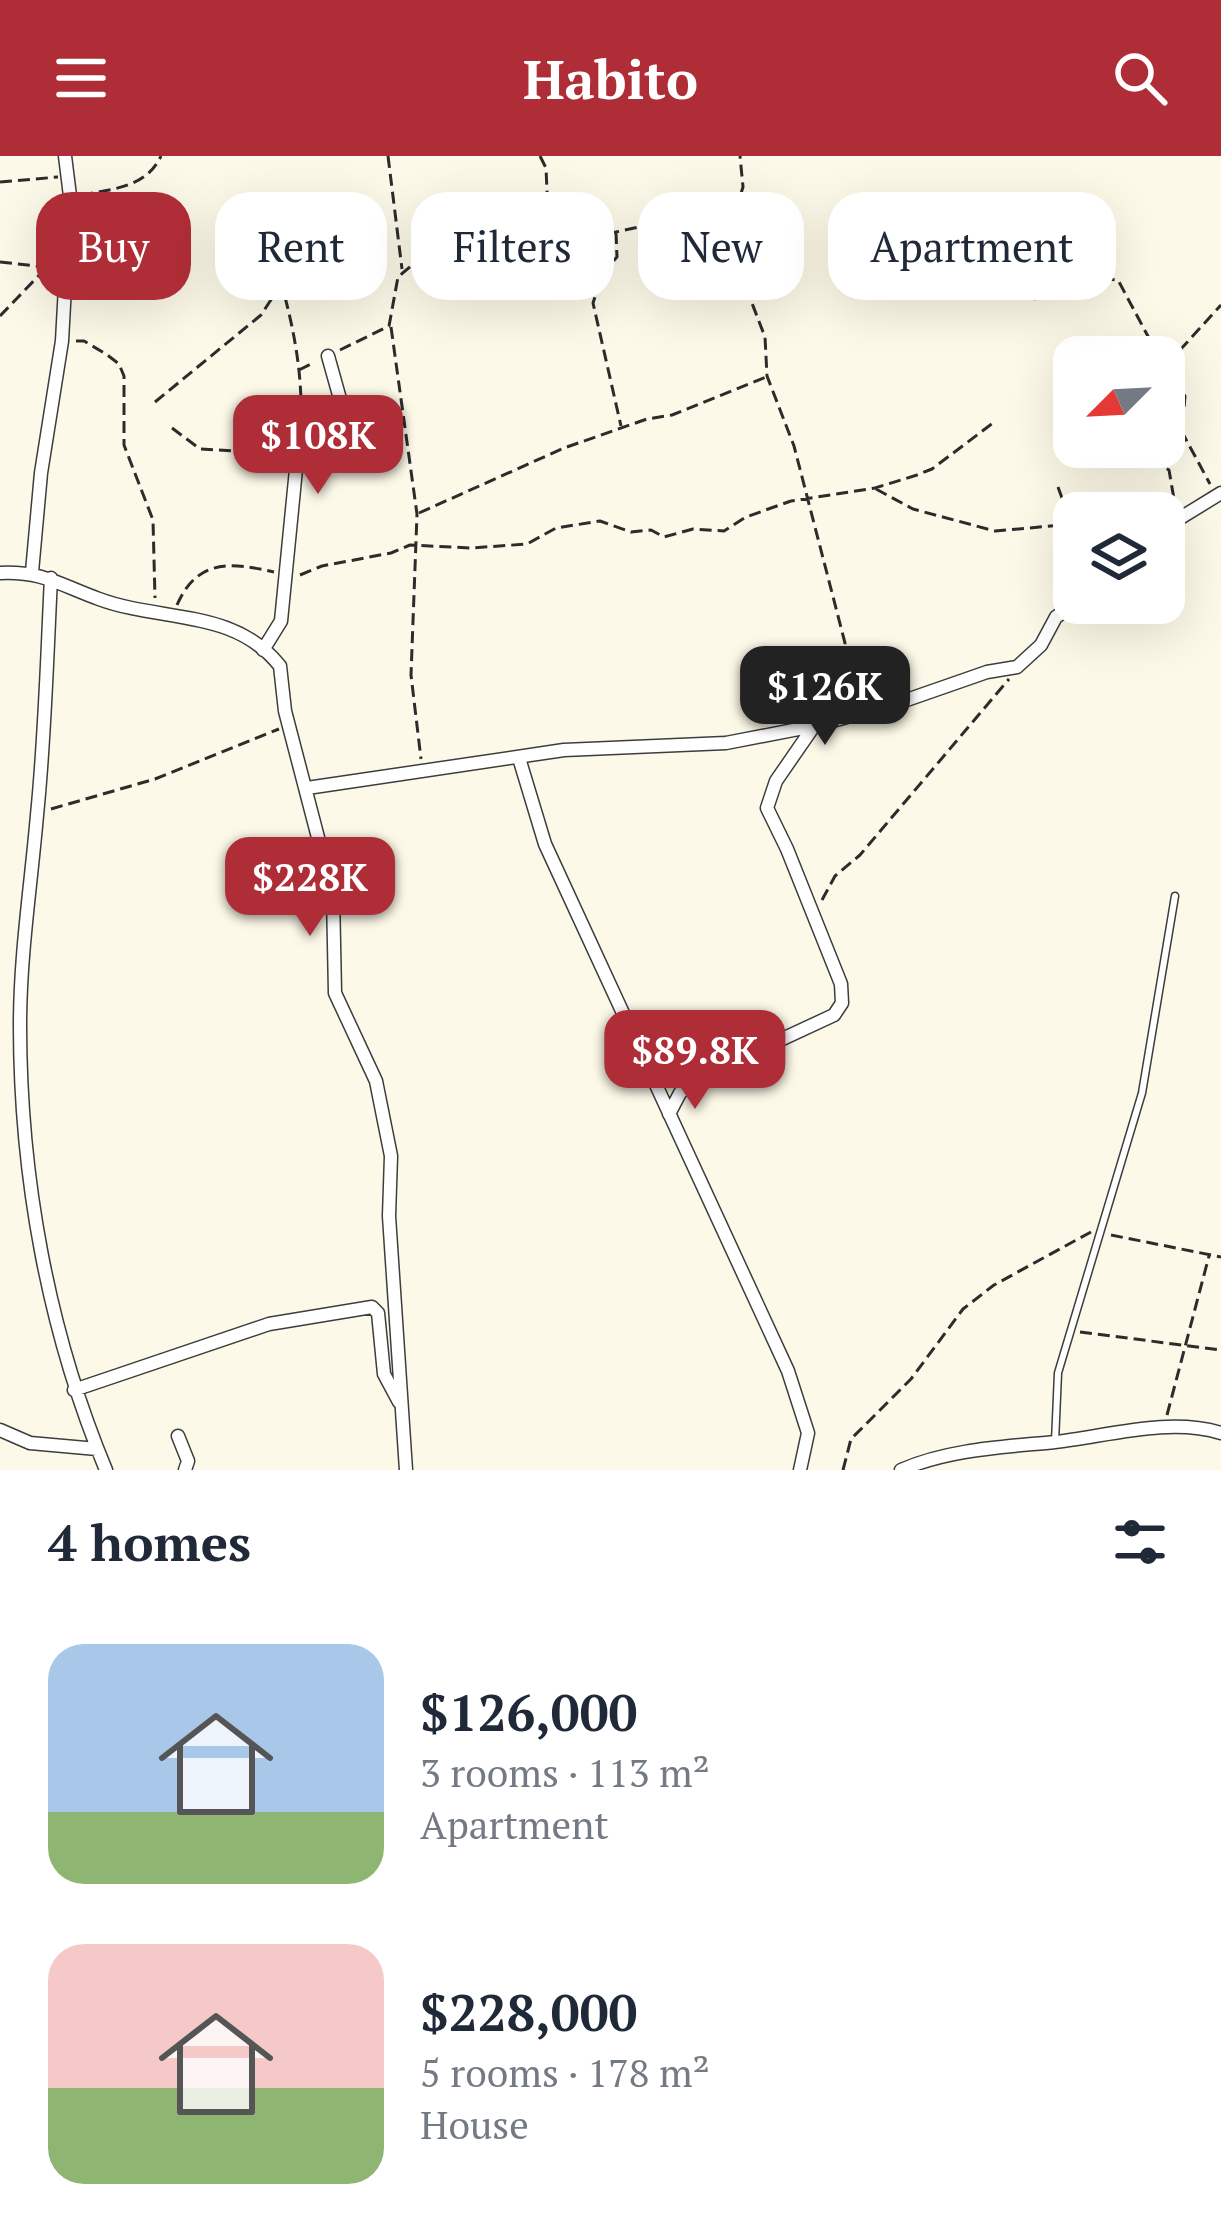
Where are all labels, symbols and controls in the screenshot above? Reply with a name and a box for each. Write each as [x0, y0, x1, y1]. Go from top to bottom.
text: Habito [523, 43, 698, 114]
icon: menu [48, 45, 114, 111]
icon: search [1107, 45, 1173, 111]
chip: Buy [36, 192, 191, 300]
chip: Rent [215, 192, 387, 300]
chip: Filters [411, 192, 614, 300]
chip: New [638, 192, 804, 300]
chip: Apartment [828, 192, 1116, 300]
north arrow [1053, 336, 1185, 468]
map controls [1053, 336, 1185, 624]
pin: $108K [234, 395, 402, 497]
text: $108K [260, 408, 376, 460]
button: layers [1053, 492, 1185, 624]
pin: $126K [741, 646, 909, 748]
text: $126K [767, 659, 883, 711]
pin: $228K [226, 837, 394, 939]
text: $228K [252, 850, 368, 902]
pin: $89.8K [597, 1010, 793, 1112]
text: $89.8K [631, 1023, 759, 1075]
text: 4 homes [48, 1508, 251, 1576]
icon: filters [1107, 1509, 1173, 1575]
text: $126,000 [420, 1678, 637, 1746]
icon: home [144, 1692, 288, 1836]
text: 3 rooms · 113 m² [420, 1746, 710, 1798]
text: Apartment [420, 1798, 609, 1850]
text: $228,000 [420, 1978, 637, 2046]
icon: home [144, 1992, 288, 2136]
text: 5 rooms · 178 m² [420, 2046, 710, 2098]
text: House [420, 2098, 529, 2150]

